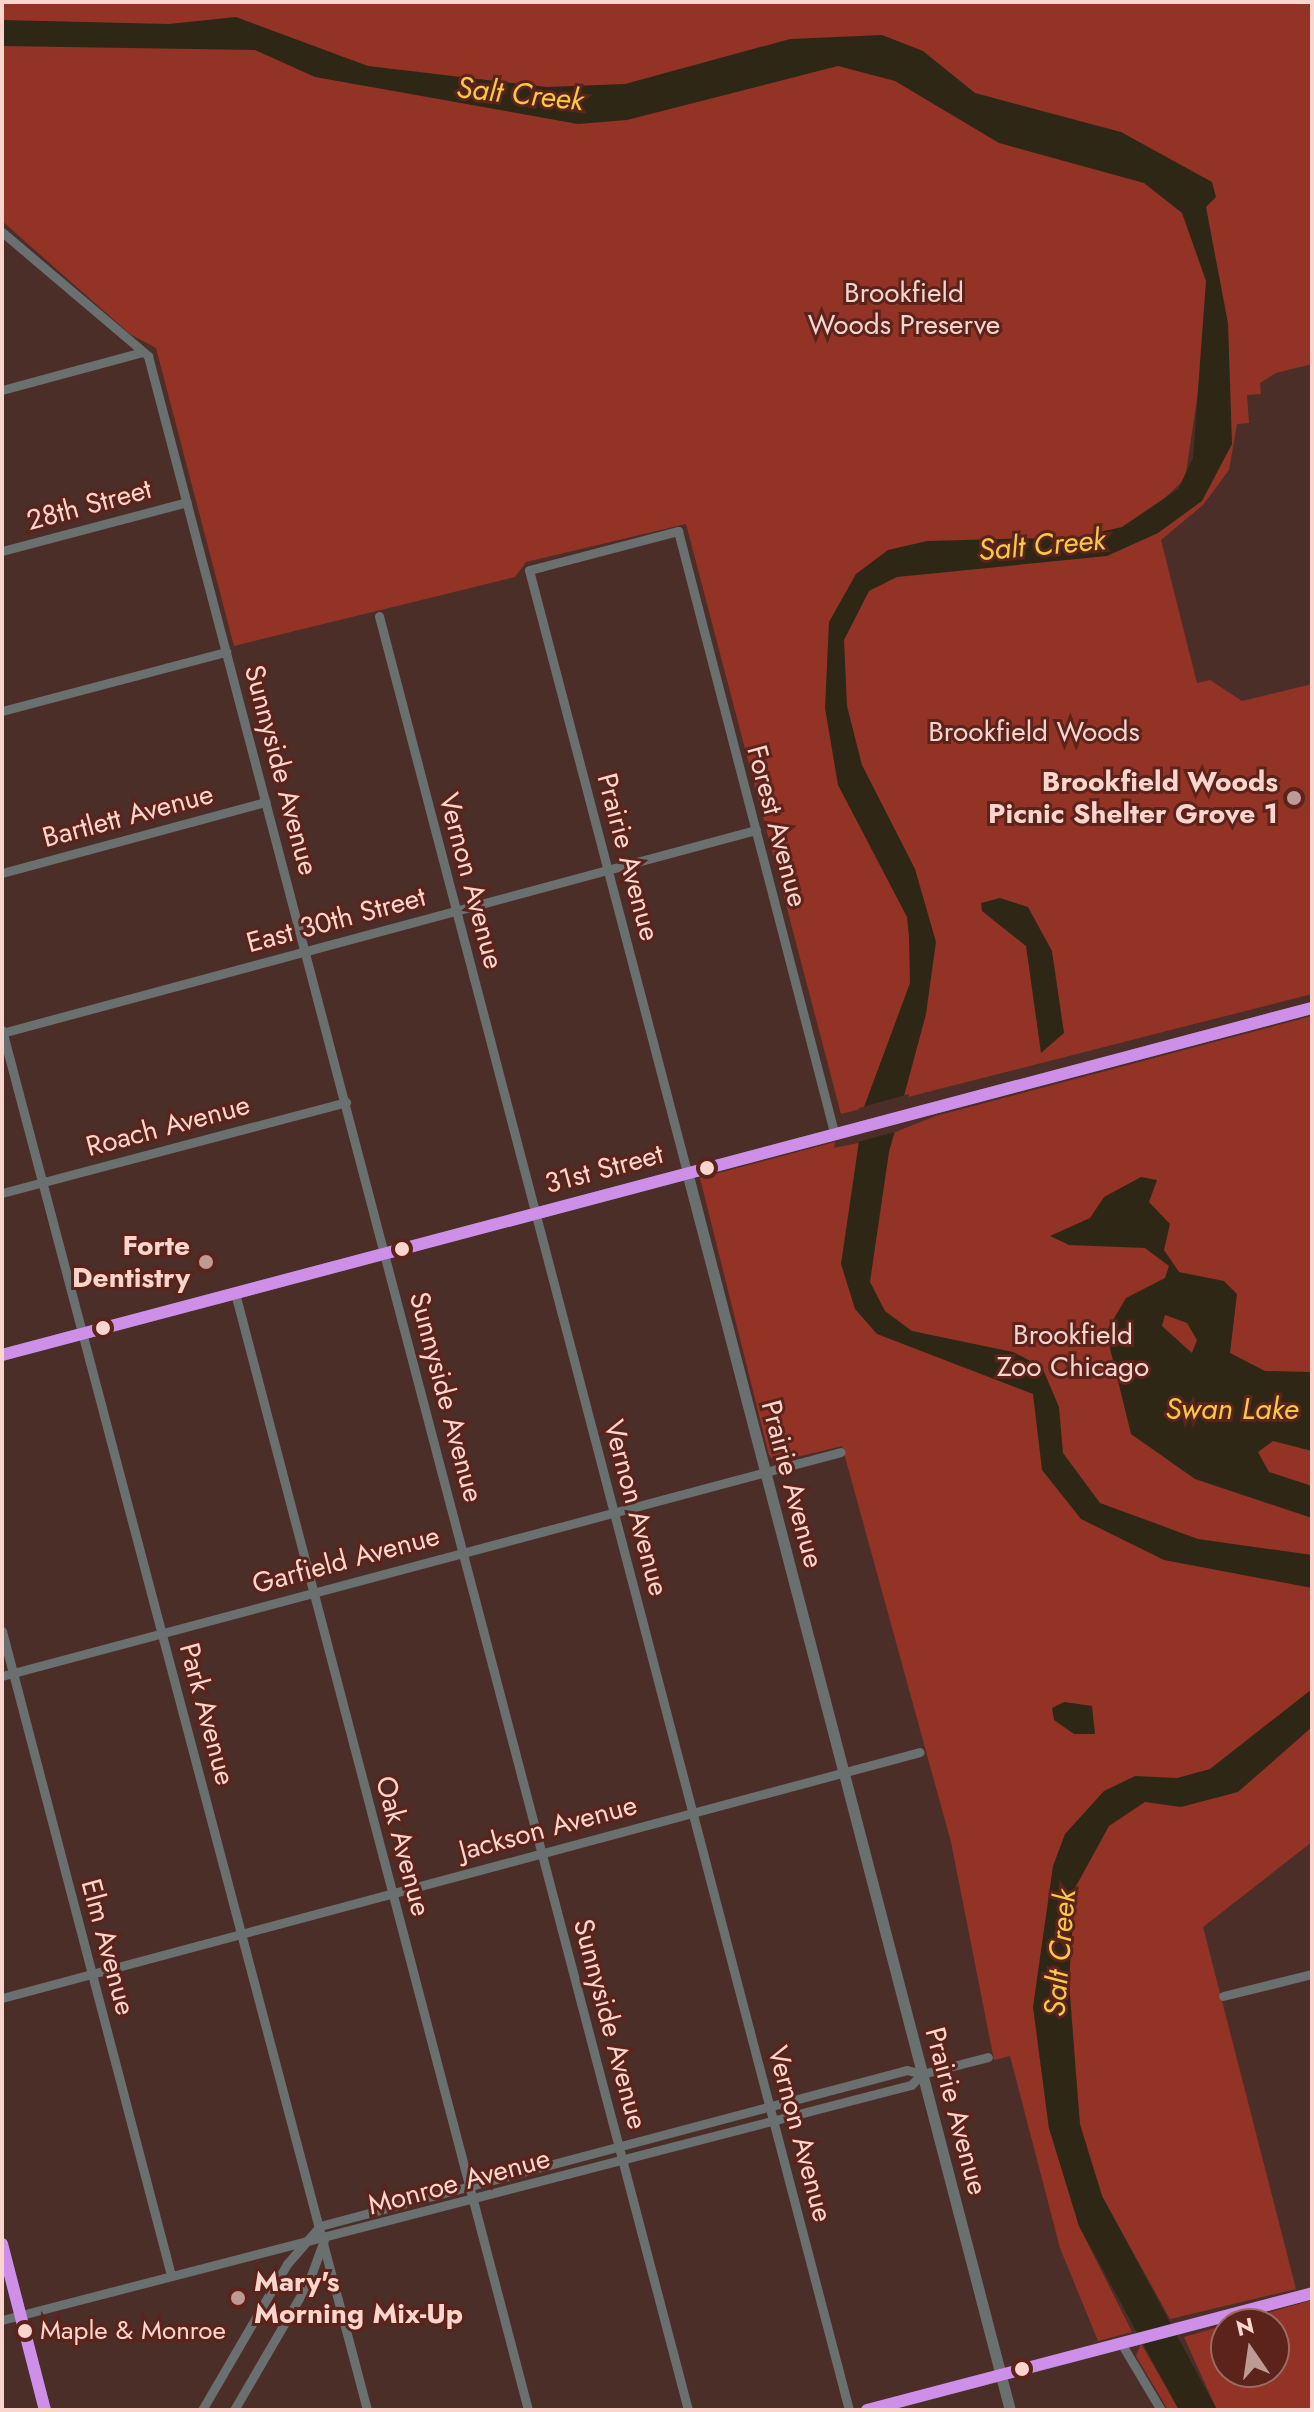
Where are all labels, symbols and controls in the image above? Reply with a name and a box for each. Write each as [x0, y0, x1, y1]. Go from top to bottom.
water label: Salt Creek [455, 69, 585, 119]
park label: Brookfield Woods Preserve [808, 276, 1000, 342]
street label: 28th Street [23, 472, 155, 538]
water label: Salt Creek [977, 522, 1107, 568]
street label: Sunnyside Avenue [237, 661, 325, 879]
park label: Brookfield Woods [928, 715, 1140, 749]
street label: Forest Avenue [739, 742, 815, 910]
place label: Brookfield Woods Picnic Shelter Grove 1 [988, 765, 1278, 831]
street label: Prairie Avenue [590, 770, 666, 944]
street label: Bartlett Avenue [39, 777, 217, 855]
street label: Vernon Avenue [431, 789, 511, 973]
marker: Brookfield Woods Picnic Shelter Grove 1 [1285, 789, 1303, 807]
street label: East 30th Street [243, 880, 429, 960]
street label: Roach Avenue [82, 1088, 254, 1164]
street label: 31st Street [541, 1137, 667, 1201]
unlabelled marker [699, 1160, 715, 1176]
place label: Forte Dentistry [72, 1229, 190, 1295]
unlabelled marker [394, 1241, 410, 1257]
marker: Forte Dentistry [197, 1253, 215, 1271]
street label: Sunnyside Avenue [402, 1288, 490, 1506]
park label: Brookfield Zoo Chicago [997, 1318, 1149, 1384]
unlabelled marker [95, 1320, 111, 1336]
water label: Swan Lake [1165, 1391, 1299, 1427]
street label: Prairie Avenue [754, 1397, 830, 1571]
street label: Vernon Avenue [596, 1416, 676, 1600]
street label: Garfield Avenue [249, 1519, 443, 1601]
street label: Park Avenue [172, 1639, 242, 1789]
street label: Oak Avenue [368, 1772, 438, 1920]
street label: Jackson Avenue [455, 1788, 641, 1868]
street label: Elm Avenue [74, 1875, 142, 2019]
water label: Salt Creek [1037, 1888, 1083, 2018]
street label: Sunnyside Avenue [566, 1915, 654, 2133]
street label: Prairie Avenue [918, 2024, 994, 2198]
street label: Vernon Avenue [760, 2042, 840, 2226]
street label: Monroe Avenue [364, 2142, 554, 2222]
place label: Mary's Morning Mix-Up [254, 2265, 463, 2331]
marker: Mary's Morning Mix-Up [229, 2289, 247, 2307]
north arrow [1210, 2308, 1290, 2388]
text: N [1233, 2309, 1257, 2344]
place label: Maple & Monroe [40, 2315, 226, 2347]
marker: Maple & Monroe [17, 2323, 33, 2339]
unlabelled marker [1014, 2361, 1030, 2377]

